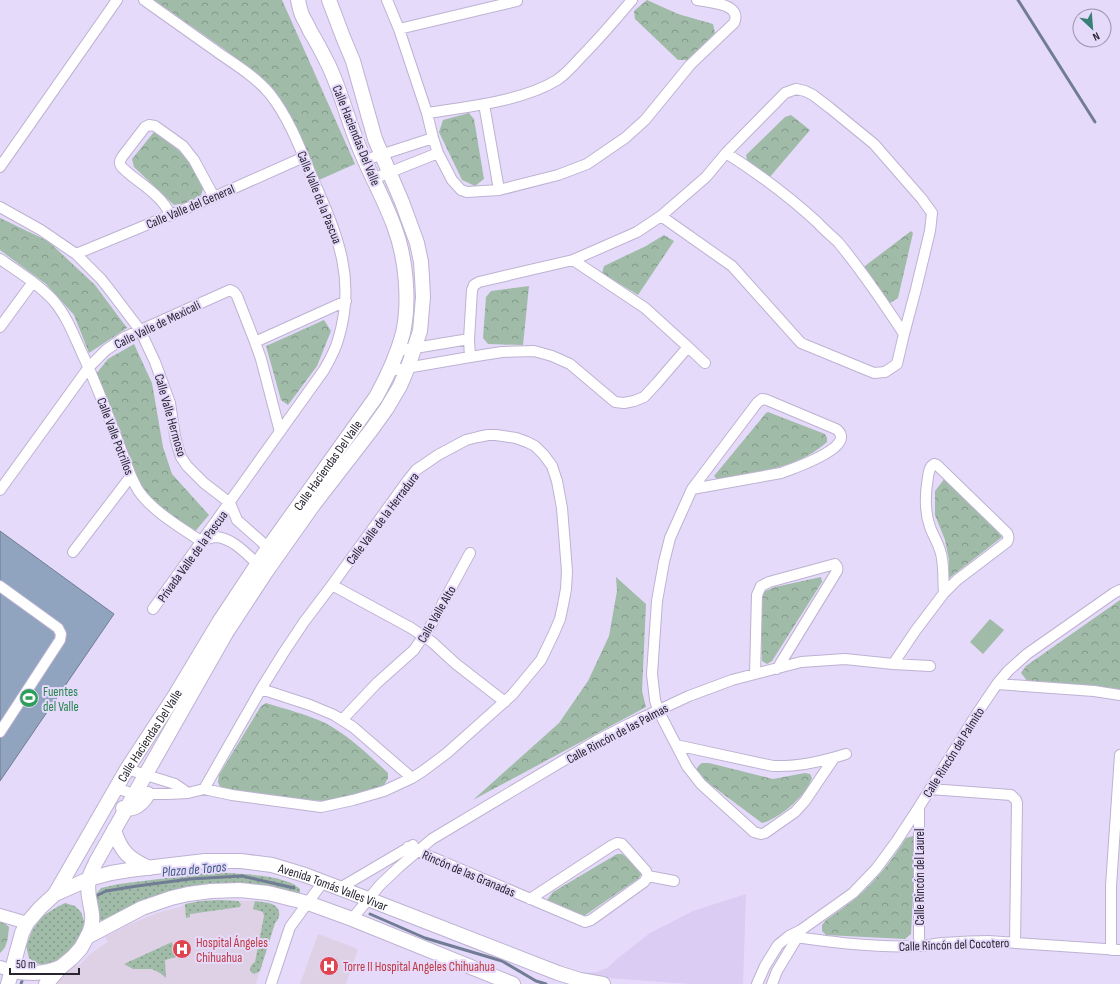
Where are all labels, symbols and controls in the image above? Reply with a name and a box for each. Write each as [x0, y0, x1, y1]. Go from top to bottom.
north arrow [1072, 8, 1112, 48]
text: N [1091, 29, 1102, 44]
street label: Calle Haciendas Del Valle [329, 83, 384, 188]
street label: Calle Valle de la Pascua [293, 149, 345, 246]
street label: Calle Valle del General [144, 181, 237, 233]
street label: Calle Valle de Mexicali [112, 297, 203, 353]
street label: Calle Valle Hermoso [151, 372, 189, 458]
street label: Calle Valle Potrillos [93, 395, 137, 478]
street label: Calle Haciendas Del Valle [291, 417, 366, 514]
street label: Calle Valle de la Herradura [343, 469, 423, 568]
street label: Privada Valle de la Pascua [154, 508, 231, 606]
street label: Calle Valle Alto [414, 583, 460, 646]
place label: Fuentes del Valle [43, 684, 79, 715]
sports icon: Fuentes del Valle [18, 687, 40, 709]
street label: Calle Haciendas Del Valle [114, 687, 186, 785]
street label: Calle Rincón de las Palmas [564, 700, 671, 767]
street label: Calle Rincón del Palmito [920, 704, 988, 801]
street label: Calle Rincón del Laurel [912, 829, 928, 925]
street label: Rincón de las Granadas [420, 847, 518, 901]
water label: Plaza de Toros [161, 858, 227, 881]
street label: Avenida Tomás Valles Vivar [275, 860, 390, 915]
place label: Hospital Ángeles Chihuahua [196, 935, 268, 966]
street label: Calle Rincón del Cocotero [898, 935, 1010, 955]
hospital icon: Hospital Ángeles Chihuahua [171, 938, 193, 960]
scale bar [10, 950, 79, 976]
hospital icon: Torre II Hospital Angeles Chihuahua [318, 955, 340, 977]
text: 50 m [16, 957, 36, 972]
place label: Torre II Hospital Angeles Chihuahua [343, 959, 495, 975]

